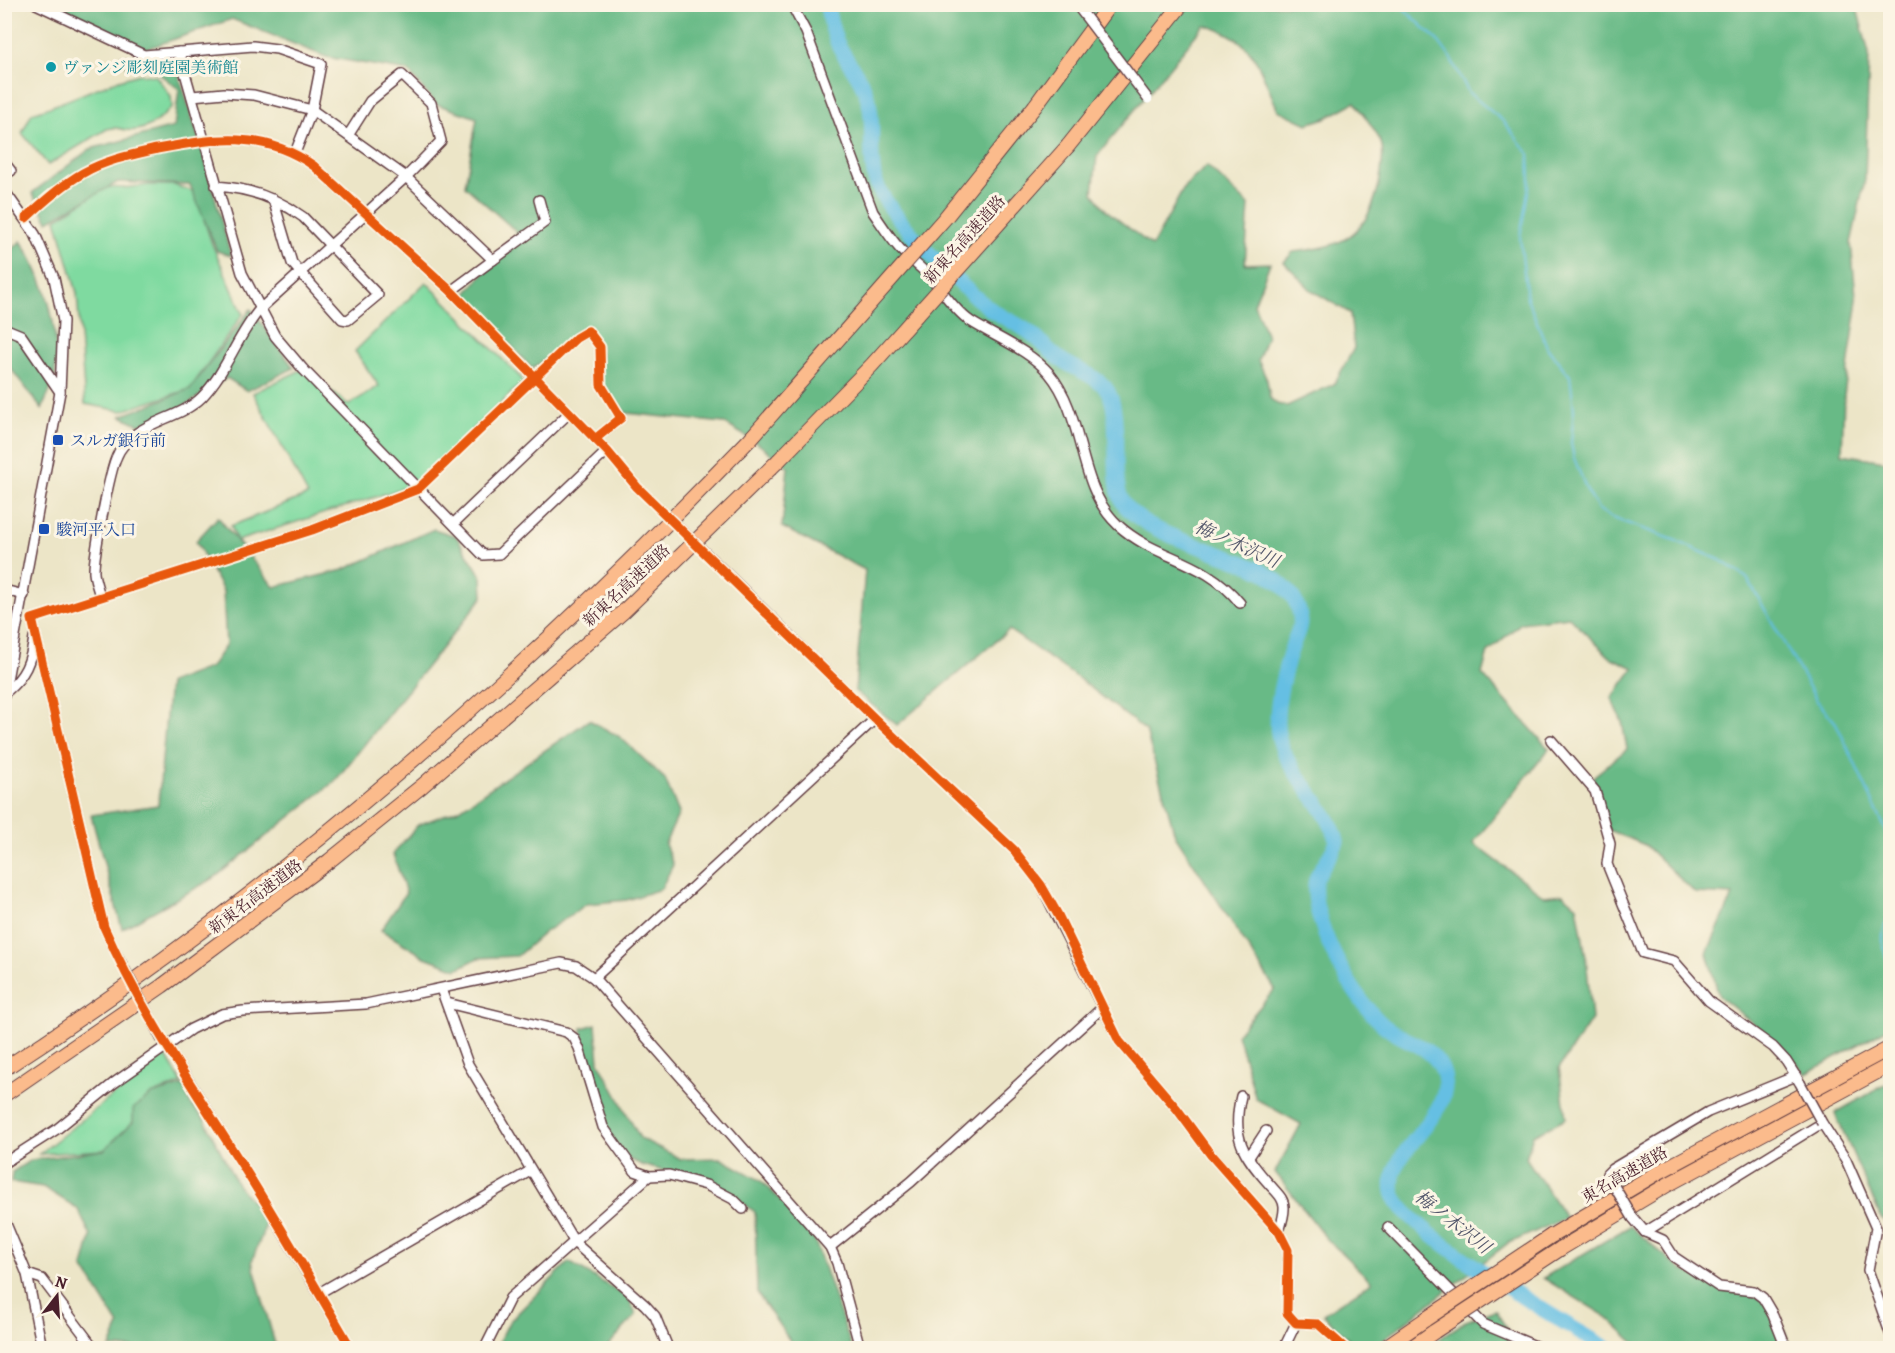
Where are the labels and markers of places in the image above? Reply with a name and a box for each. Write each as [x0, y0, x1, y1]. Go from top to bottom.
place label: ヴァンジ彫刻庭園美術館 [63, 57, 238, 79]
marker: ヴァンジ彫刻庭園美術館 [44, 60, 58, 74]
place label: スルガ銀行前 [70, 430, 166, 452]
marker: スルガ銀行前 [51, 433, 65, 447]
place label: 駿河平入口 [56, 519, 136, 541]
marker: 駿河平入口 [37, 522, 51, 536]

